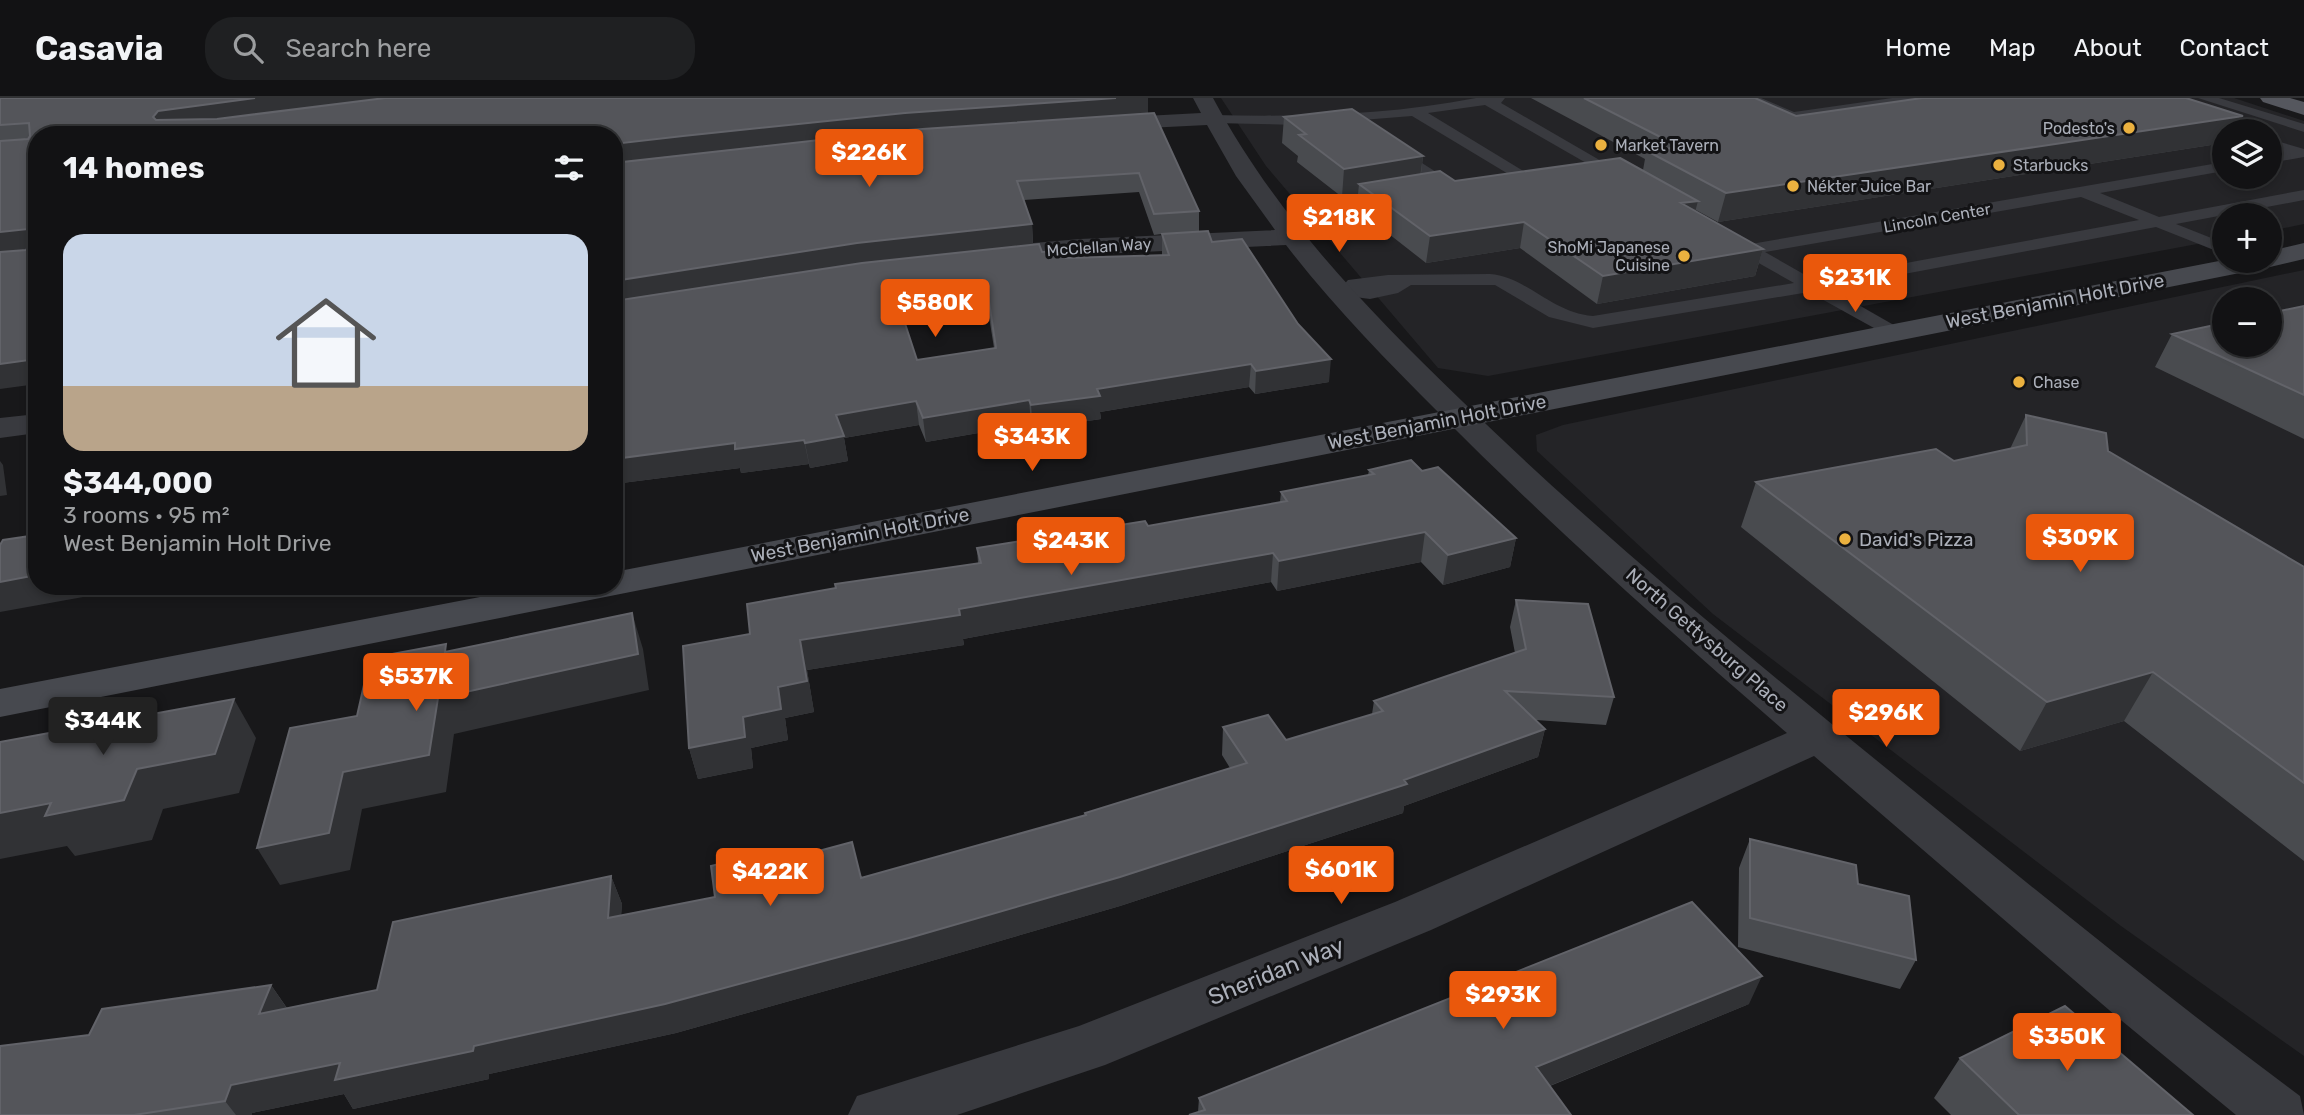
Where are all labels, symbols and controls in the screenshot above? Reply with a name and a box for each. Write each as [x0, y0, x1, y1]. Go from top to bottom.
search box [205, 17, 695, 80]
text: Casavia [35, 29, 163, 68]
icon: search [229, 29, 267, 67]
text: Search here [285, 33, 431, 64]
text: Home [1885, 34, 1951, 62]
text: Map [1989, 34, 2036, 62]
text: About [2074, 34, 2142, 62]
text: Contact [2180, 34, 2269, 62]
place label: Podesto's [2043, 119, 2115, 138]
map controls [2212, 119, 2282, 357]
button: layers [2212, 119, 2282, 189]
marker: Podesto's [2121, 120, 2137, 136]
pin: $226K [820, 130, 918, 189]
place label: Market Tavern [1615, 136, 1719, 155]
marker: Market Tavern [1593, 137, 1609, 153]
text: $226K [831, 138, 907, 166]
icon: filters [550, 149, 588, 187]
text: 14 homes [63, 150, 205, 186]
place label: Starbucks [2013, 156, 2088, 175]
marker: Starbucks [1991, 157, 2007, 173]
place label: Nékter Juice Bar [1807, 177, 1931, 196]
marker: Nékter Juice Bar [1785, 178, 1801, 194]
pin: $218K [1290, 194, 1388, 254]
street label: Lincoln Center [1882, 199, 1992, 237]
text: $218K [1303, 203, 1375, 231]
button: + [2212, 203, 2282, 273]
street label: McClellan Way [1046, 234, 1152, 260]
place label: ShoMi Japanese Cuisine [1548, 238, 1670, 275]
marker: ShoMi Japanese Cuisine [1676, 248, 1692, 264]
pin: $231K [1806, 254, 1904, 314]
text: $231K [1819, 263, 1891, 291]
street label: West Benjamin Holt Drive [1944, 269, 2166, 333]
icon: home [263, 280, 389, 406]
pin: $580K [886, 280, 984, 339]
button: − [2212, 287, 2282, 357]
text: $580K [897, 288, 973, 316]
place label: Chase [2033, 373, 2079, 392]
marker: Chase [2011, 374, 2027, 390]
street label: West Benjamin Holt Drive [1326, 390, 1548, 454]
pin: $343K [983, 414, 1081, 473]
text: $343K [994, 422, 1070, 450]
text: $344,000 [63, 465, 213, 501]
text: 3 rooms · 95 m² [63, 501, 230, 529]
street label: West Benjamin Holt Drive [749, 503, 971, 567]
pin: $309K [2031, 514, 2129, 574]
pin: $243K [1022, 518, 1120, 577]
text: $309K [2042, 523, 2118, 551]
text: $243K [1033, 526, 1109, 554]
place label: David's Pizza [1859, 528, 1974, 551]
text: West Benjamin Holt Drive [63, 529, 332, 557]
marker: David's Pizza [1837, 531, 1853, 547]
street label: North Gettysburg Place [1621, 563, 1793, 717]
pin: $537K [367, 654, 465, 713]
text: $537K [379, 662, 453, 690]
pin: $296K [1837, 690, 1935, 749]
pin: $344K [54, 698, 152, 757]
text: $296K [1848, 698, 1924, 726]
text: $344K [64, 706, 142, 734]
pin: $601K [1292, 846, 1390, 906]
pin: $422K [721, 848, 819, 908]
text: $601K [1305, 855, 1377, 883]
text: $422K [732, 857, 808, 885]
street label: Sheridan Way [1204, 931, 1348, 1011]
pin: $293K [1454, 972, 1552, 1031]
text: $293K [1465, 980, 1541, 1008]
pin: $350K [2018, 1014, 2116, 1073]
text: $350K [2029, 1022, 2105, 1050]

